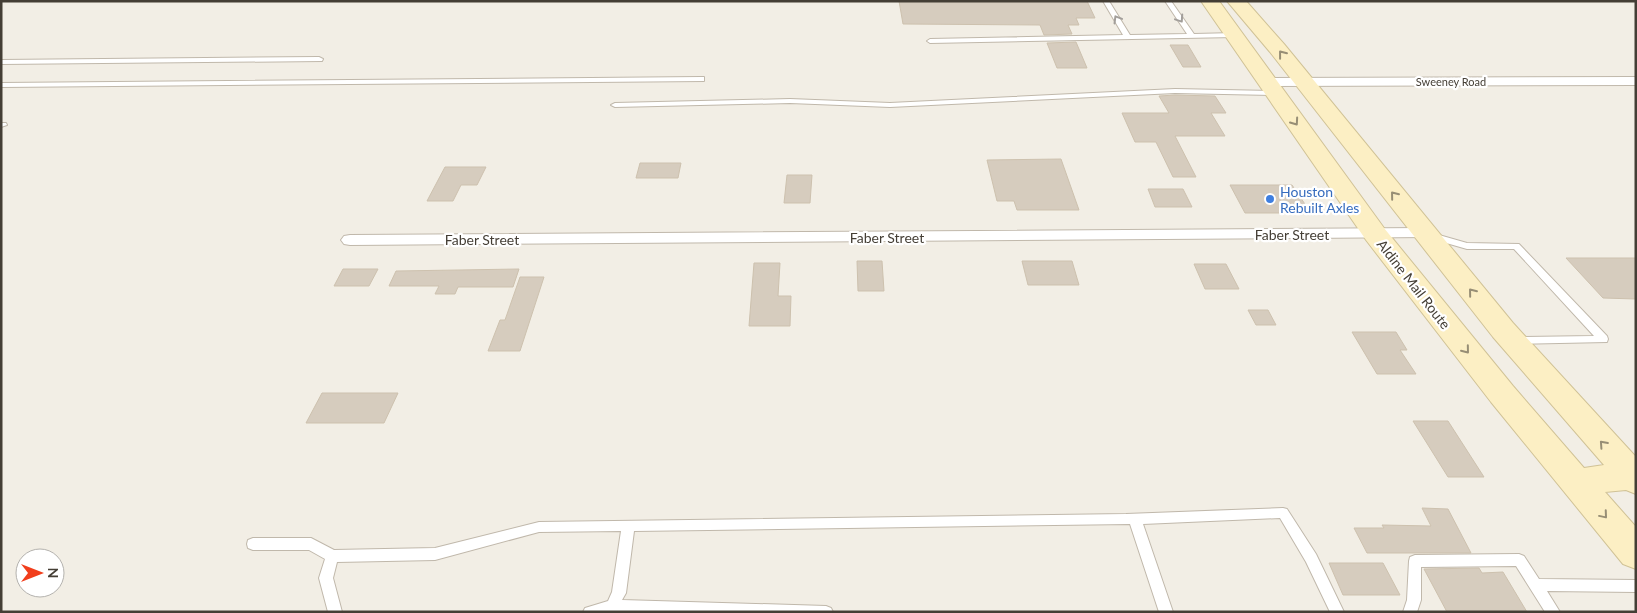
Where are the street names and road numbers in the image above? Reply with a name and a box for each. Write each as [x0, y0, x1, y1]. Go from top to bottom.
street label: Sweeney Road [1416, 75, 1486, 88]
street label: Faber Street [1255, 226, 1329, 243]
street label: Faber Street [850, 229, 924, 246]
street label: Faber Street [445, 231, 519, 248]
street label: Aldine Mail Route [1374, 236, 1454, 332]

